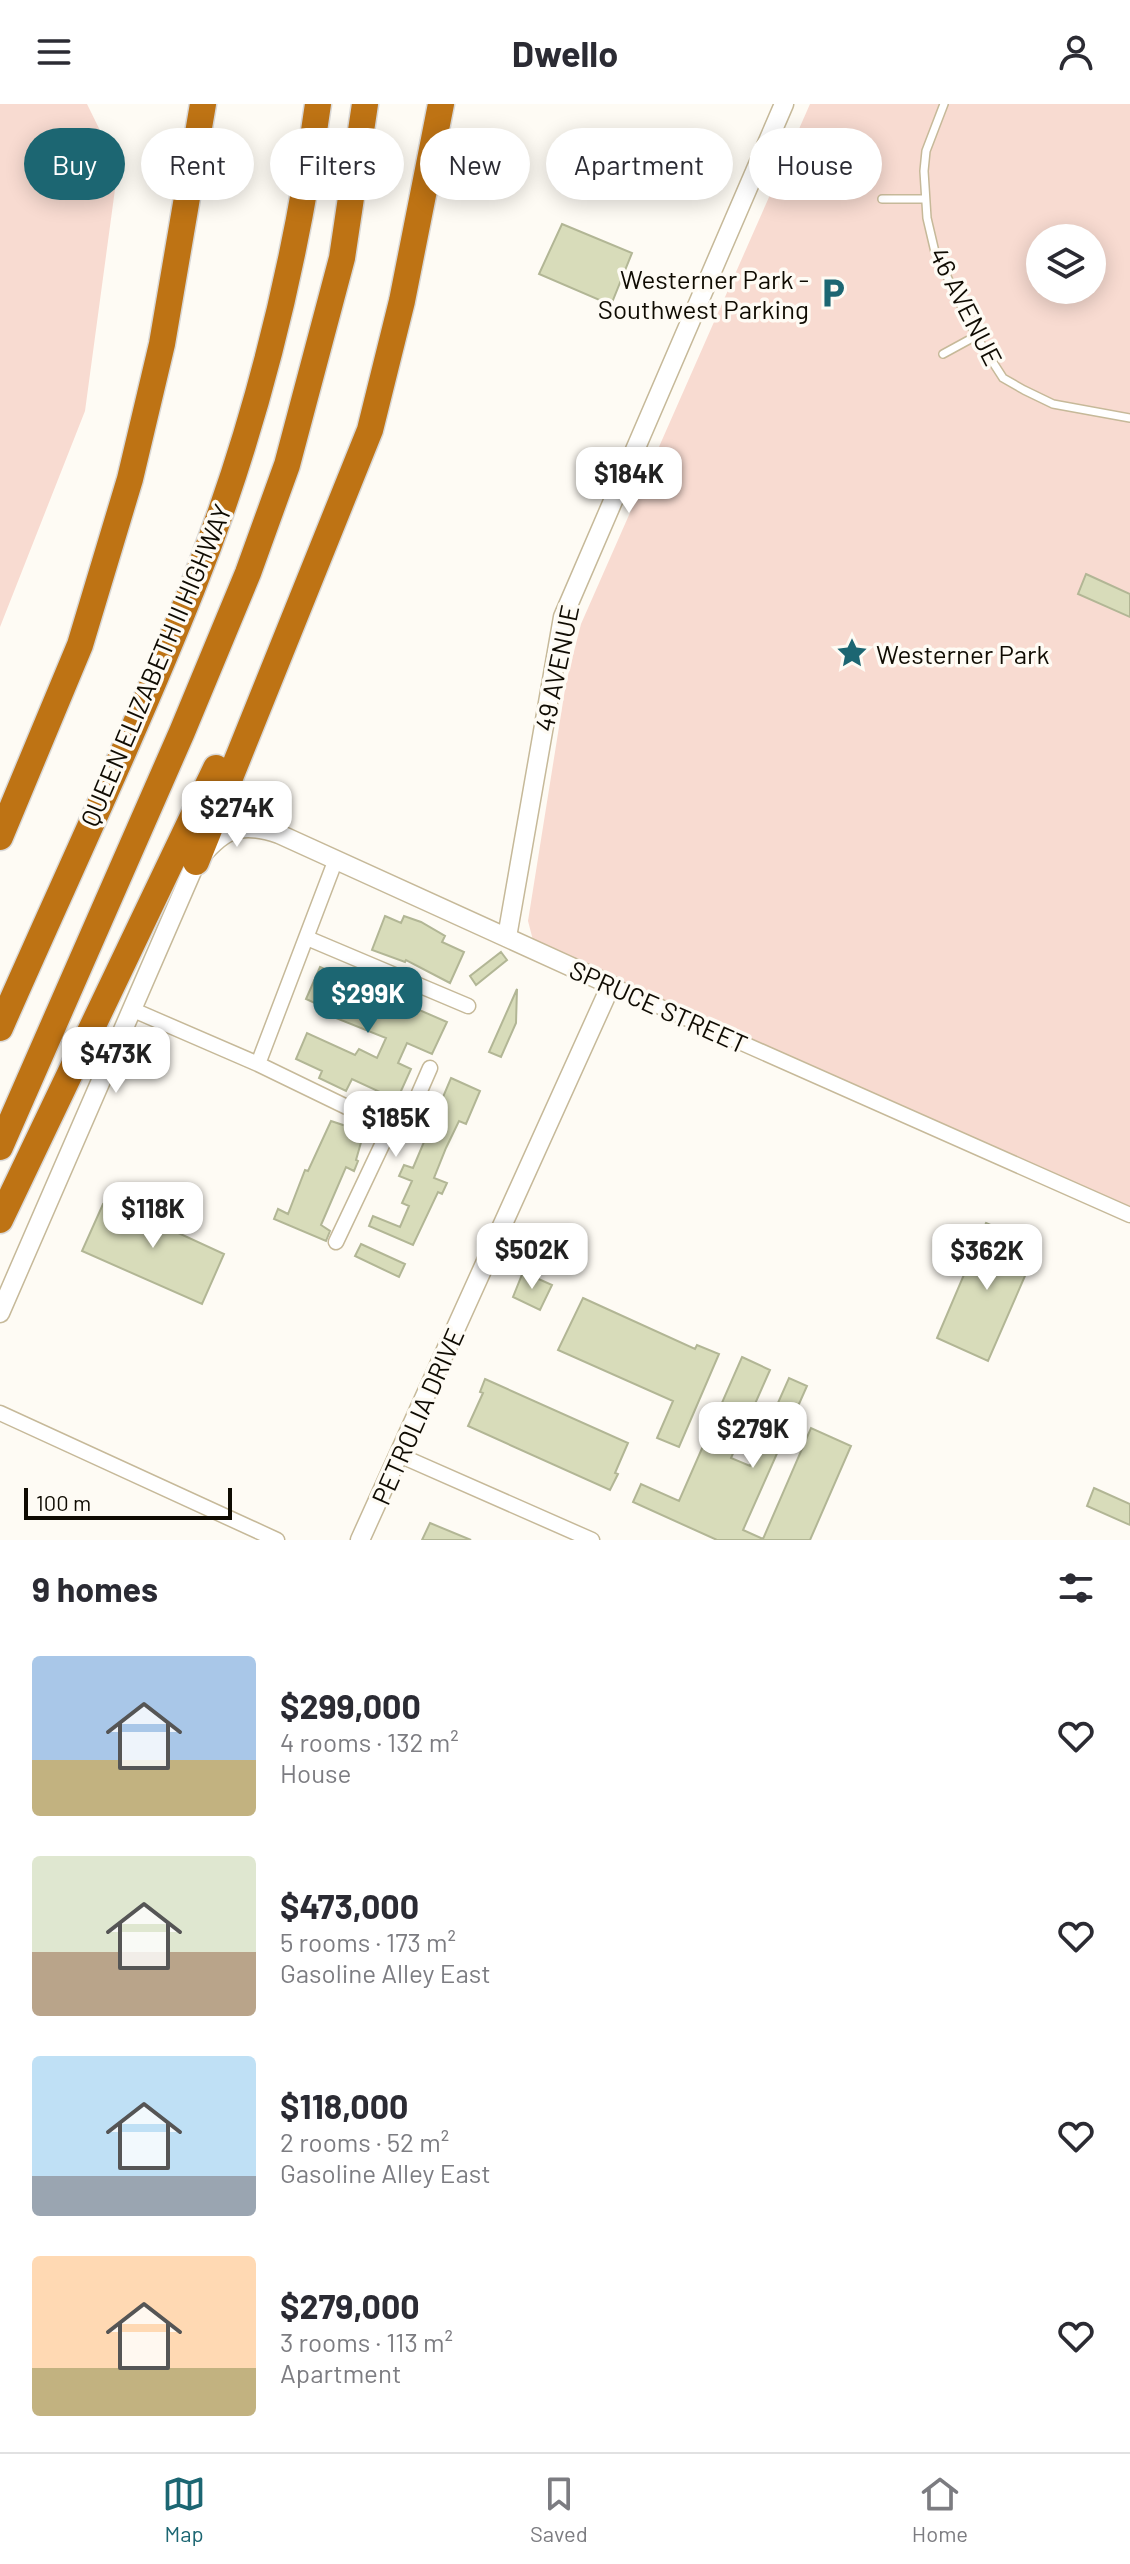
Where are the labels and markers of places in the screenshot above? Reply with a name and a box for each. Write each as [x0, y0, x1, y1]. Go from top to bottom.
place label: Westerner Park - Southwest Parking [598, 263, 809, 324]
parking icon: Westerner Park - Southwest Parking [816, 276, 850, 310]
pin: $184K [573, 447, 685, 515]
place icon: Westerner Park [835, 636, 869, 670]
place label: Westerner Park [876, 638, 1050, 669]
pin: $274K [181, 781, 293, 849]
pin: $299K [312, 967, 424, 1035]
pin: $473K [60, 1027, 172, 1095]
pin: $185K [340, 1091, 452, 1159]
pin: $118K [97, 1182, 209, 1250]
pin: $502K [476, 1223, 588, 1291]
pin: $362K [931, 1224, 1043, 1292]
pin: $279K [697, 1402, 809, 1470]

